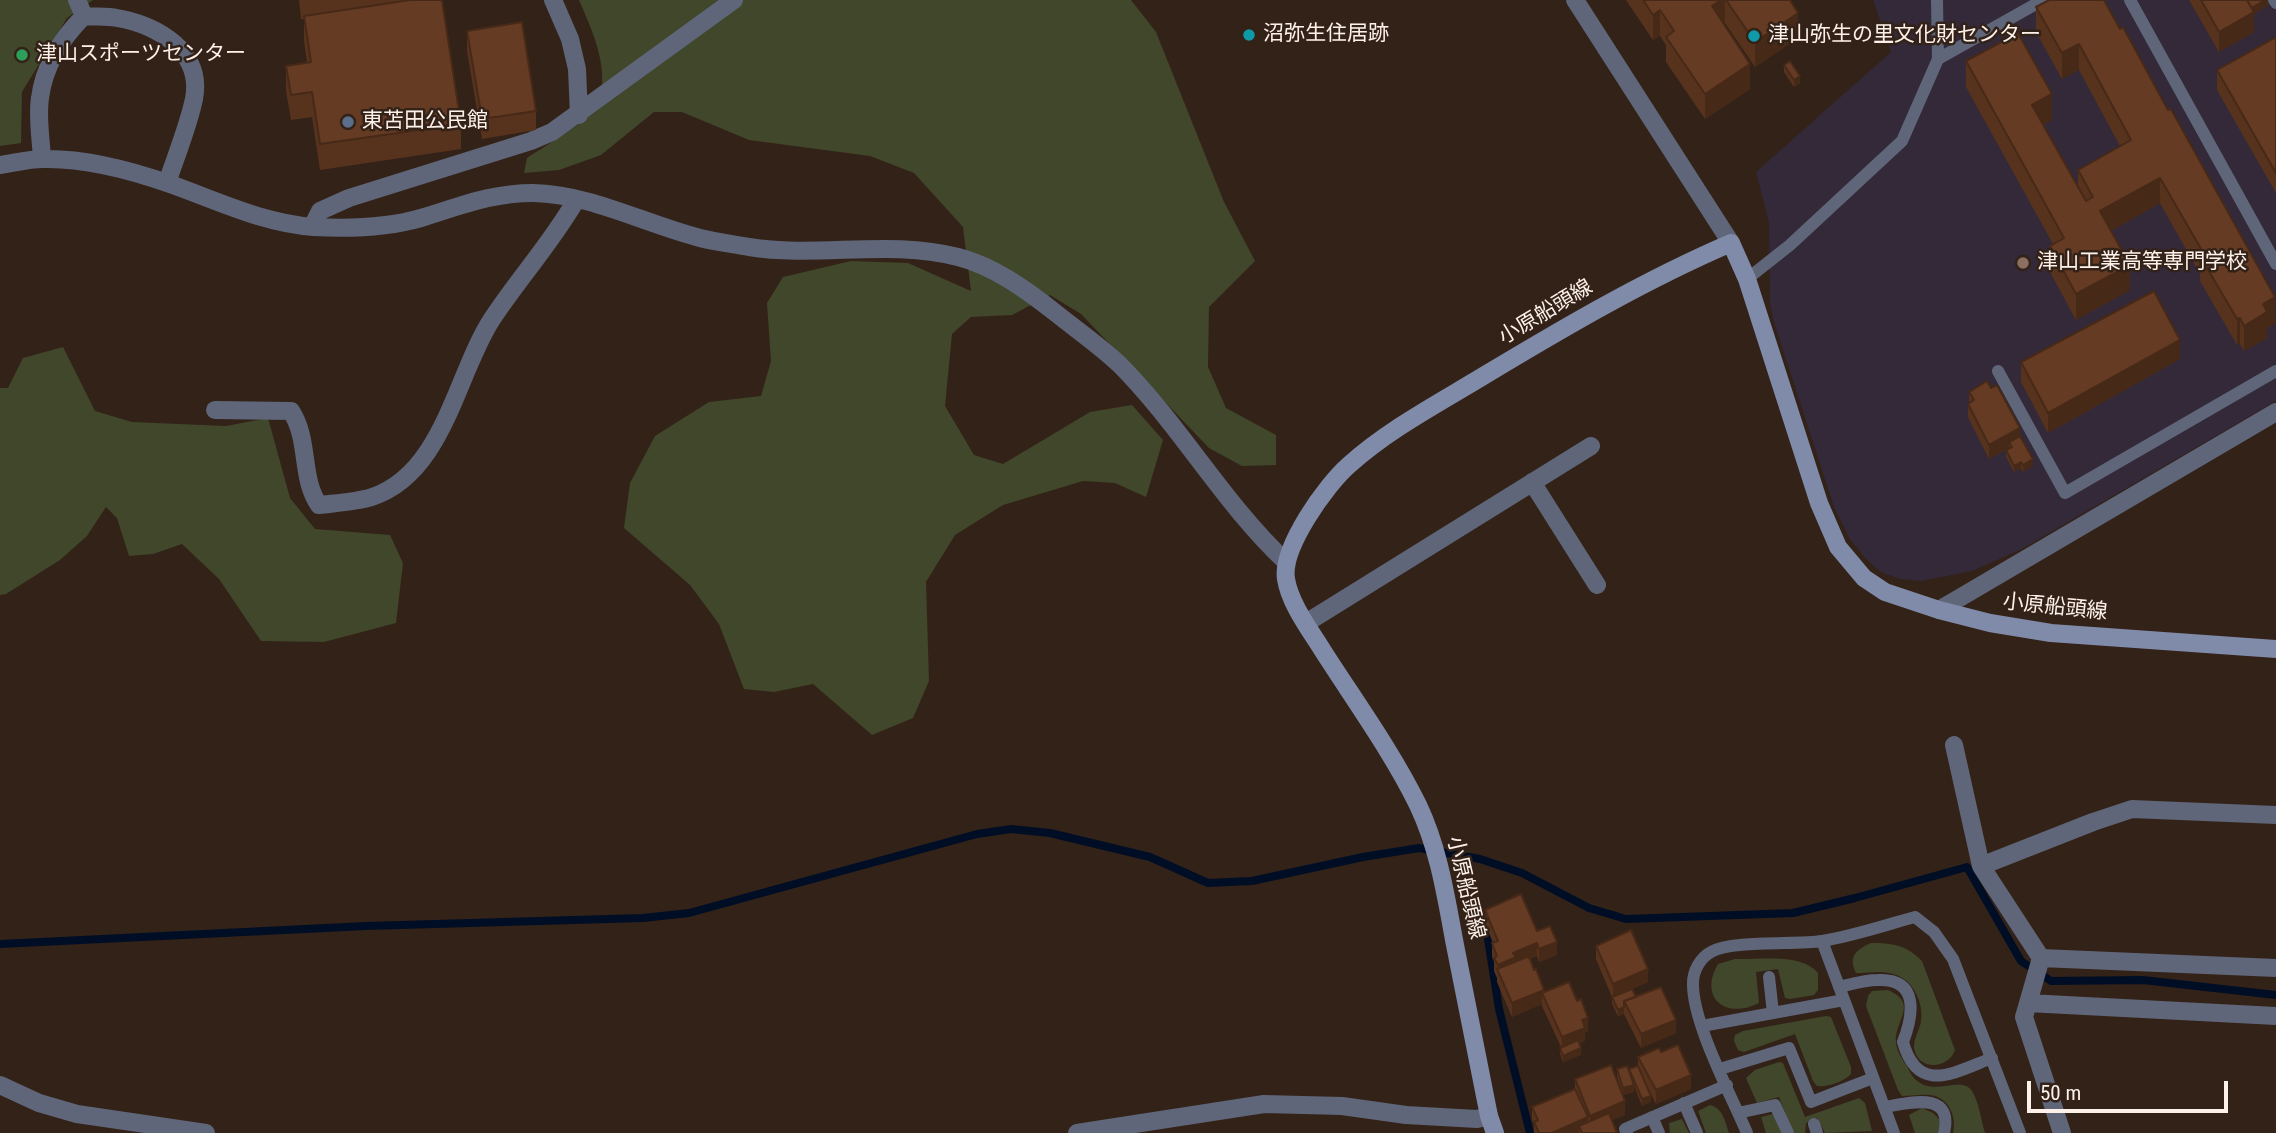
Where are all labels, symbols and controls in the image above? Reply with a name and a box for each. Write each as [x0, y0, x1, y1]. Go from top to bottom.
place label: 沼弥生住居跡 [1263, 22, 1389, 48]
place label: 津山弥生の里文化財センター [1768, 23, 2041, 49]
marker: 沼弥生住居跡 [1241, 27, 1257, 43]
marker: 津山弥生の里文化財センター [1746, 28, 1762, 44]
place label: 津山スポーツセンター [36, 42, 246, 68]
marker: 津山スポーツセンター [14, 47, 30, 63]
place label: 東苫田公民館 [362, 109, 488, 135]
marker: 東苫田公民館 [340, 114, 356, 130]
place label: 津山工業高等専門学校 [2037, 250, 2247, 276]
marker: 津山工業高等専門学校 [2015, 255, 2031, 271]
street label: 小原船頭線 [1495, 275, 1597, 351]
street label: 小原船頭線 [2001, 590, 2109, 626]
street label: 小原船頭線 [1441, 834, 1489, 942]
scale bar [2031, 1066, 2232, 1110]
text: 50 m [2040, 1081, 2081, 1105]

